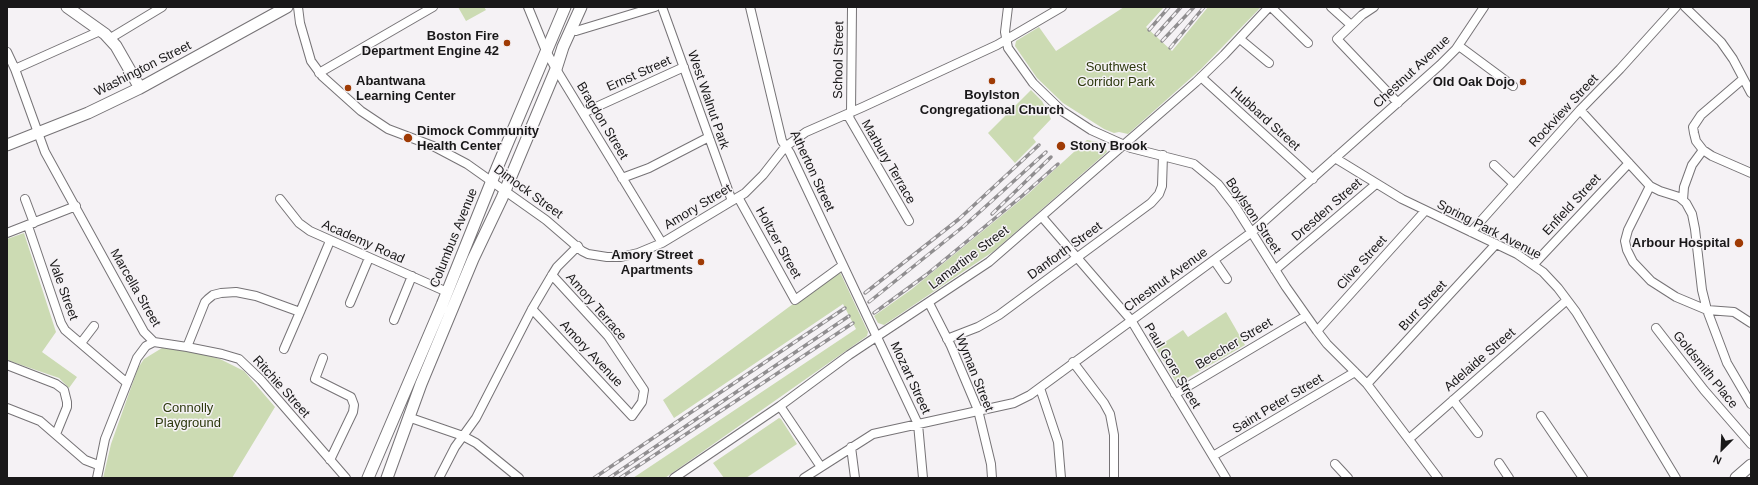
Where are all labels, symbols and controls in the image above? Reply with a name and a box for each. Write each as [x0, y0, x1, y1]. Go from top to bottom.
street label: School Street [831, 21, 847, 99]
place label: Boston Fire Department Engine 42 [362, 28, 499, 59]
street label: Chestnut Avenue [1370, 32, 1454, 112]
street label: Washington Street [92, 38, 194, 100]
marker: Boston Fire Department Engine 42 [502, 38, 512, 48]
street label: West Walnut Park [684, 49, 732, 151]
street label: Ernst Street [604, 53, 674, 95]
park label: Southwest Corridor Park [1077, 59, 1155, 90]
street label: Rockview Street [1526, 71, 1602, 151]
place label: Abantwana Learning Center [356, 73, 456, 104]
place label: Old Oak Dojo [1433, 74, 1515, 90]
marker: Boylston Congregational Church [987, 76, 997, 86]
marker: Old Oak Dojo [1518, 77, 1528, 87]
street label: Bragdon Street [573, 80, 631, 162]
marker: Abantwana Learning Center [343, 83, 353, 93]
street label: Hubbard Street [1227, 84, 1303, 154]
place label: Boylston Congregational Church [920, 87, 1064, 118]
street label: Marbury Terrace [858, 117, 918, 207]
place label: Dimock Community Health Center [417, 123, 539, 154]
street label: Atherton Street [786, 128, 838, 214]
marker: Dimock Community Health Center [402, 132, 414, 144]
place label: Stony Brook [1070, 138, 1147, 154]
marker: Stony Brook [1055, 140, 1067, 152]
street label: Dimock Street [490, 162, 566, 222]
street label: Enfield Street [1540, 171, 1604, 239]
street label: Boylston Street [1222, 175, 1284, 257]
street label: Dresden Street [1289, 175, 1365, 245]
street label: Amory Street [661, 181, 735, 233]
street label: Columbus Avenue [427, 186, 481, 290]
street label: Spring Park Avenue [1434, 197, 1544, 263]
street label: Holtzer Street [752, 204, 804, 282]
street label: Academy Road [319, 217, 407, 267]
street label: Danforth Street [1025, 219, 1105, 283]
street label: Lamartine Street [926, 223, 1012, 293]
street label: Clive Street [1334, 233, 1390, 293]
place label: Arbour Hospital [1632, 235, 1730, 251]
marker: Arbour Hospital [1733, 237, 1745, 249]
street label: Chestnut Avenue [1121, 244, 1211, 316]
street label: Marcella Street [106, 246, 164, 330]
place label: Amory Street Apartments [611, 247, 693, 278]
marker: Amory Street Apartments [696, 257, 706, 267]
street label: Vale Street [45, 258, 81, 322]
street label: Amory Terrace [562, 270, 630, 344]
street label: Burr Street [1396, 278, 1450, 334]
street label: Beecher Street [1193, 315, 1275, 373]
street label: Amory Avenue [556, 318, 626, 390]
street label: Paul Gore Street [1140, 320, 1204, 412]
street label: Adelaide Street [1441, 325, 1519, 395]
street label: Goldsmith Place [1669, 328, 1741, 412]
street label: Wyman Street [951, 332, 997, 414]
street label: Mozart Street [886, 339, 934, 417]
street label: Ritchie Street [249, 353, 313, 421]
street label: Saint Peter Street [1230, 371, 1326, 437]
park label: Connolly Playground [155, 400, 221, 431]
north arrow [1702, 429, 1742, 469]
text: N [1711, 453, 1723, 467]

